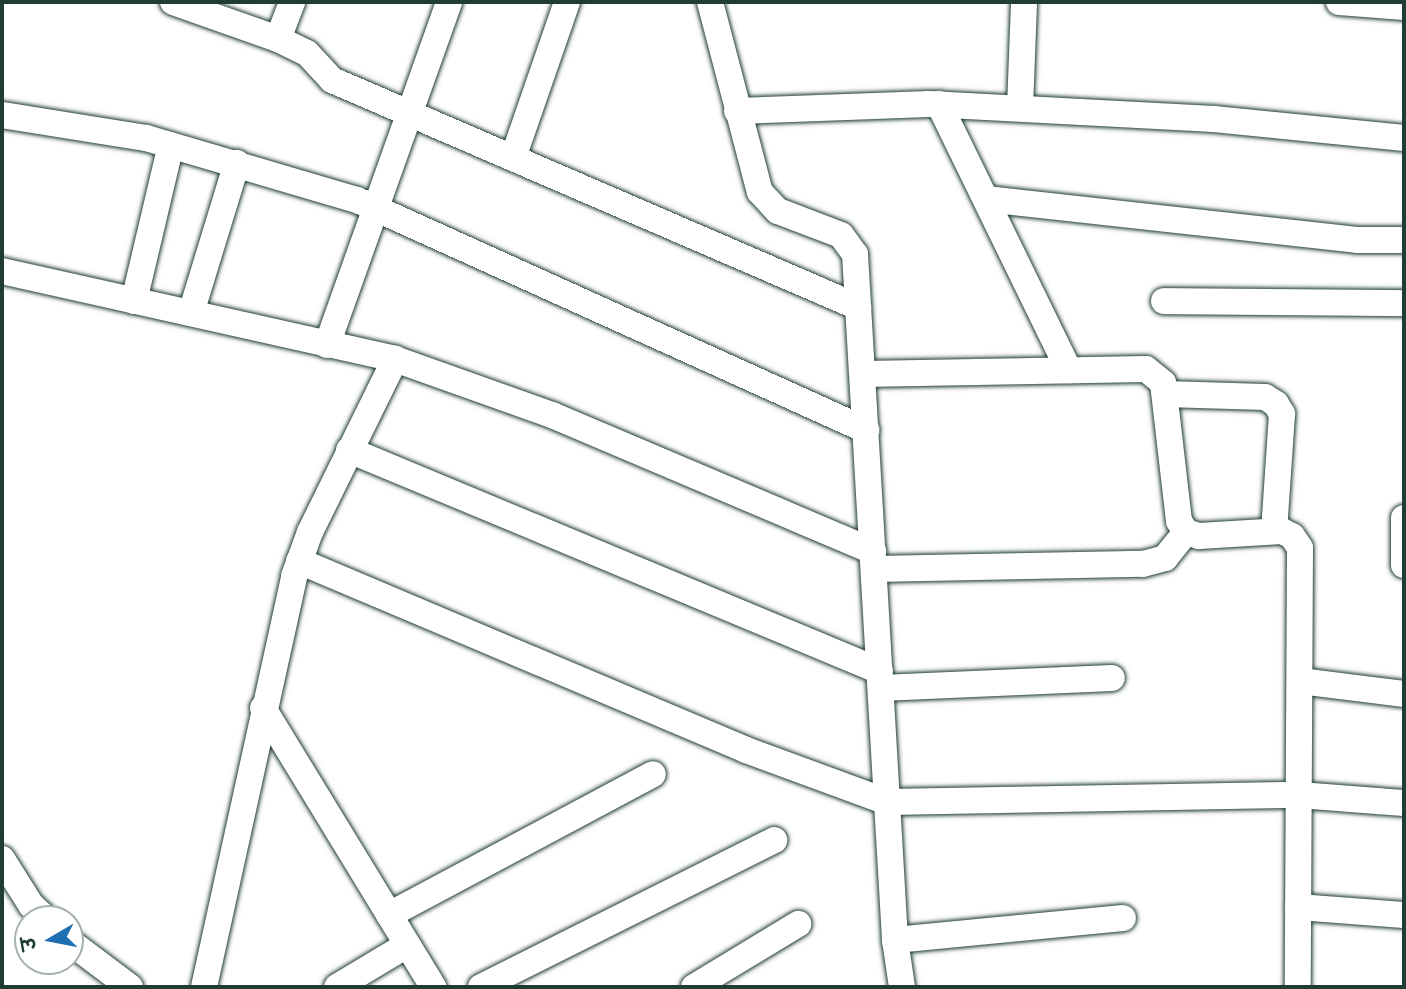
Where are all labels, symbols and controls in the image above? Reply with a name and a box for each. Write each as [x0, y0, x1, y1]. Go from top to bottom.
north arrow [14, 905, 84, 975]
text: उ [17, 935, 42, 952]

